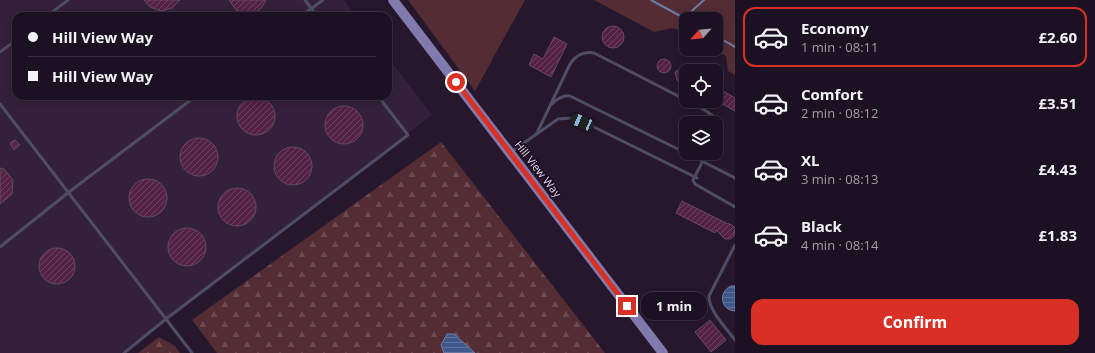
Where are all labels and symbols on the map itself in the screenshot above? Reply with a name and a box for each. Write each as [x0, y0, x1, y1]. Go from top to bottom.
north arrow [679, 12, 723, 56]
route start [447, 73, 465, 91]
car [569, 112, 595, 132]
street label: Hill View Way [512, 137, 566, 200]
callout: 1 min [641, 292, 707, 320]
route end [618, 297, 636, 315]

